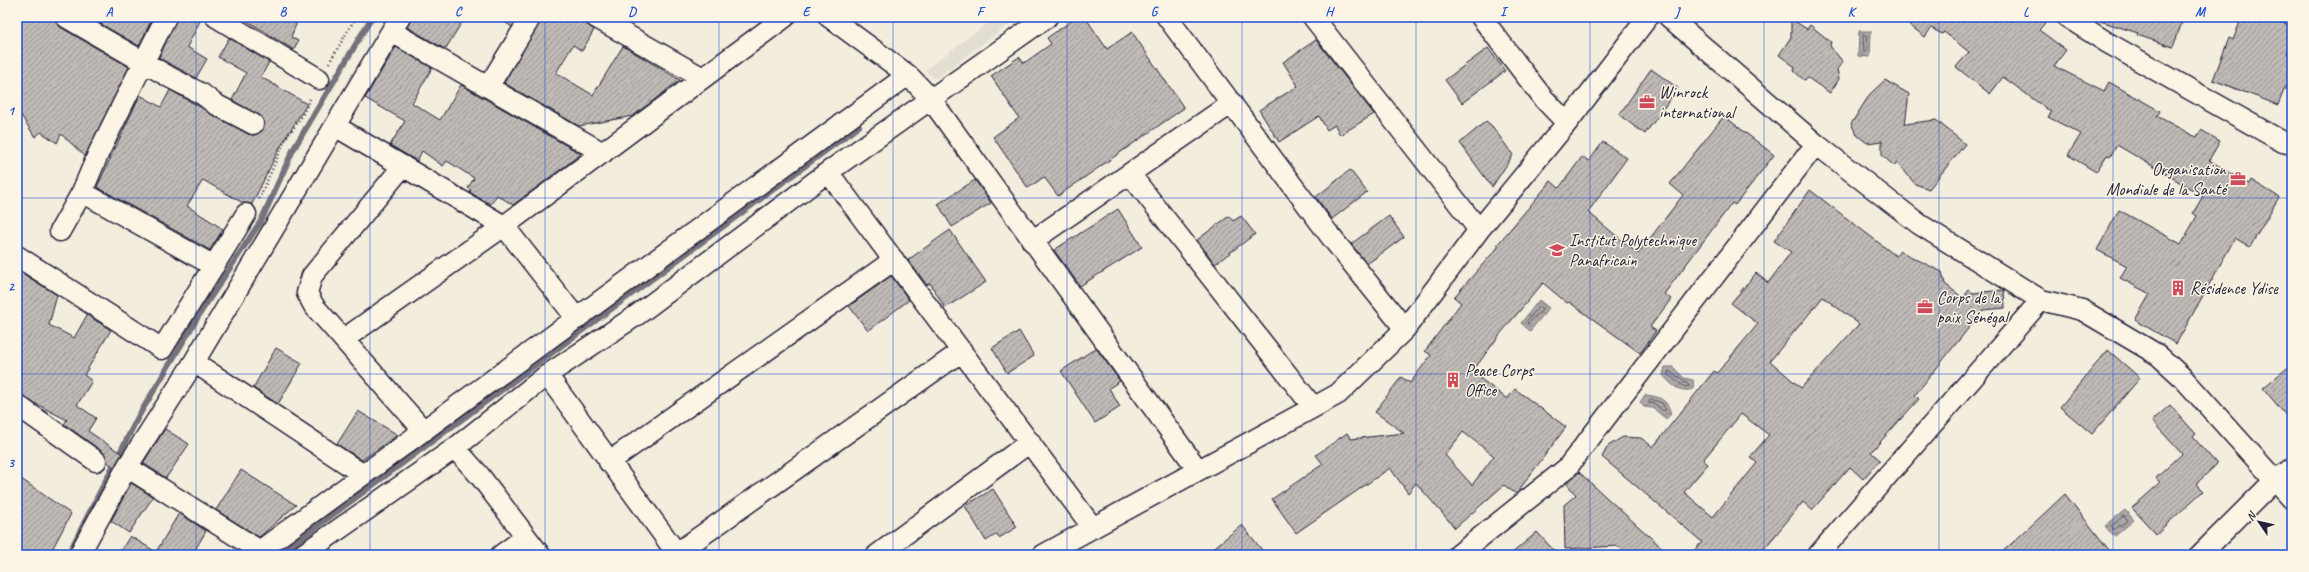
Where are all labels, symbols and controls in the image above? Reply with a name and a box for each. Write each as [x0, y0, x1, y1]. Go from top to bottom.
text: A [106, 4, 114, 20]
text: B [280, 4, 288, 20]
text: C [455, 4, 463, 20]
text: D [628, 4, 637, 20]
text: E [803, 4, 812, 20]
text: F [977, 4, 986, 20]
text: G [1151, 4, 1159, 20]
text: H [1325, 4, 1335, 20]
text: I [1500, 4, 1509, 20]
text: J [1674, 4, 1681, 20]
text: K [1848, 4, 1858, 20]
text: L [2023, 4, 2030, 20]
text: M [2195, 4, 2206, 20]
place label: Winrock international [1659, 82, 1737, 123]
office icon: Winrock international [1638, 93, 1656, 111]
text: 1 [8, 103, 16, 119]
place label: Organisation Mondiale de la Santé [2106, 159, 2228, 200]
office icon: Organisation Mondiale de la Santé [2229, 170, 2247, 188]
place label: Institut Polytechnique Panafricain [1569, 230, 1697, 271]
school or university icon: Institut Polytechnique Panafricain [1548, 241, 1566, 259]
place label: Résidence Ydise [2190, 278, 2279, 299]
text: 2 [8, 279, 15, 295]
building icon: Résidence Ydise [2169, 279, 2187, 297]
place label: Corps de la paix Sénégal [1937, 287, 2010, 328]
office icon: Corps de la paix Sénégal [1916, 298, 1934, 316]
place label: Peace Corps Office [1465, 360, 1535, 401]
building icon: Peace Corps Office [1444, 371, 1462, 389]
text: 3 [8, 455, 15, 471]
north arrow [2239, 502, 2279, 542]
text: N [2243, 508, 2260, 523]

